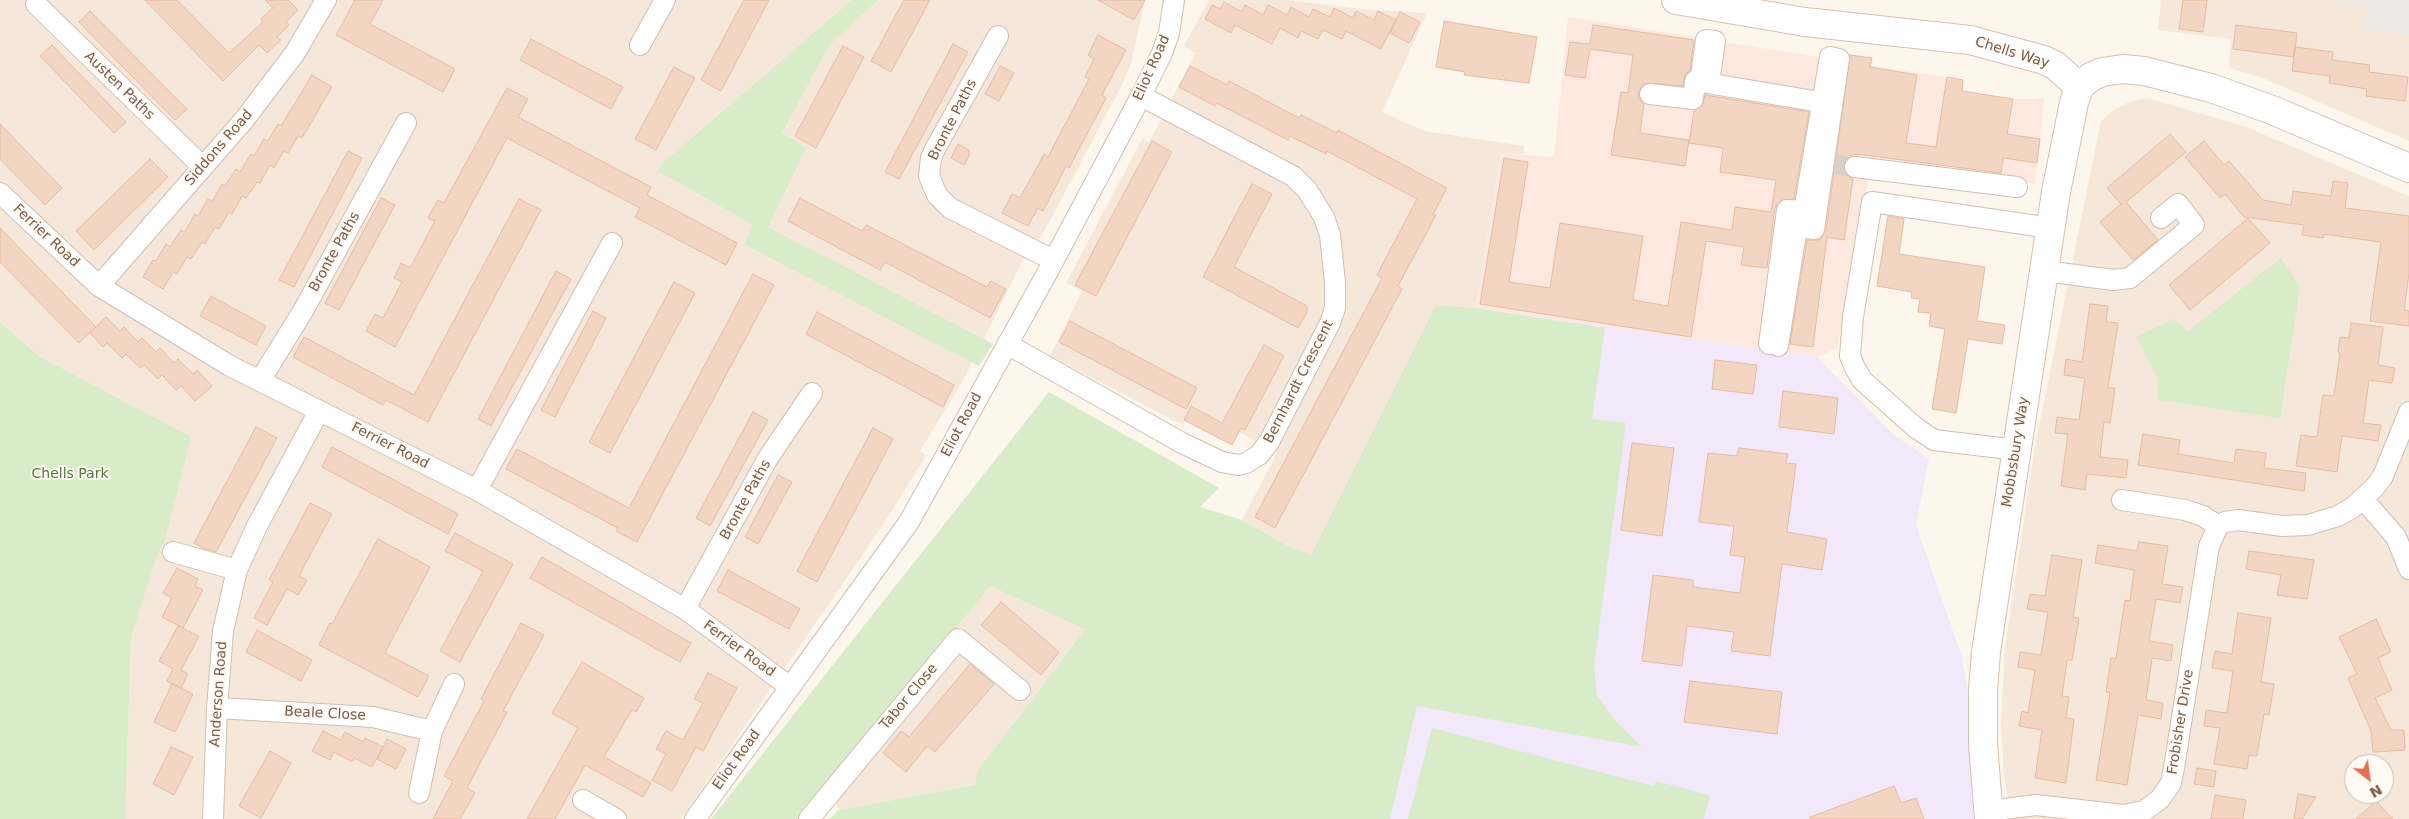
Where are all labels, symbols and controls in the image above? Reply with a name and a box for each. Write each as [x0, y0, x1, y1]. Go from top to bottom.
street label: Eliot Road [1130, 32, 1174, 104]
street label: Chells Way [1973, 34, 2051, 72]
street label: Austen Paths [80, 48, 158, 124]
street label: Bronte Paths [925, 76, 981, 164]
street label: Siddons Road [182, 107, 256, 189]
street label: Ferrier Road [9, 201, 83, 271]
street label: Bronte Paths [306, 209, 364, 295]
street label: Bernhardt Crescent [1261, 318, 1337, 446]
street label: Eliot Road [938, 390, 986, 460]
street label: Mobbsbury Way [1999, 395, 2033, 509]
street label: Ferrier Road [348, 419, 432, 473]
street label: Bronte Paths [717, 457, 775, 543]
park label: Chells Park [31, 466, 109, 482]
street label: Ferrier Road [700, 617, 778, 681]
street label: Anderson Road [207, 641, 231, 747]
street label: Tabor Close [877, 661, 941, 733]
street label: Frobisher Drive [2164, 668, 2198, 776]
street label: Beale Close [284, 703, 366, 725]
street label: Eliot Road [710, 727, 764, 793]
north arrow [2344, 754, 2394, 804]
text: N [2367, 781, 2385, 801]

